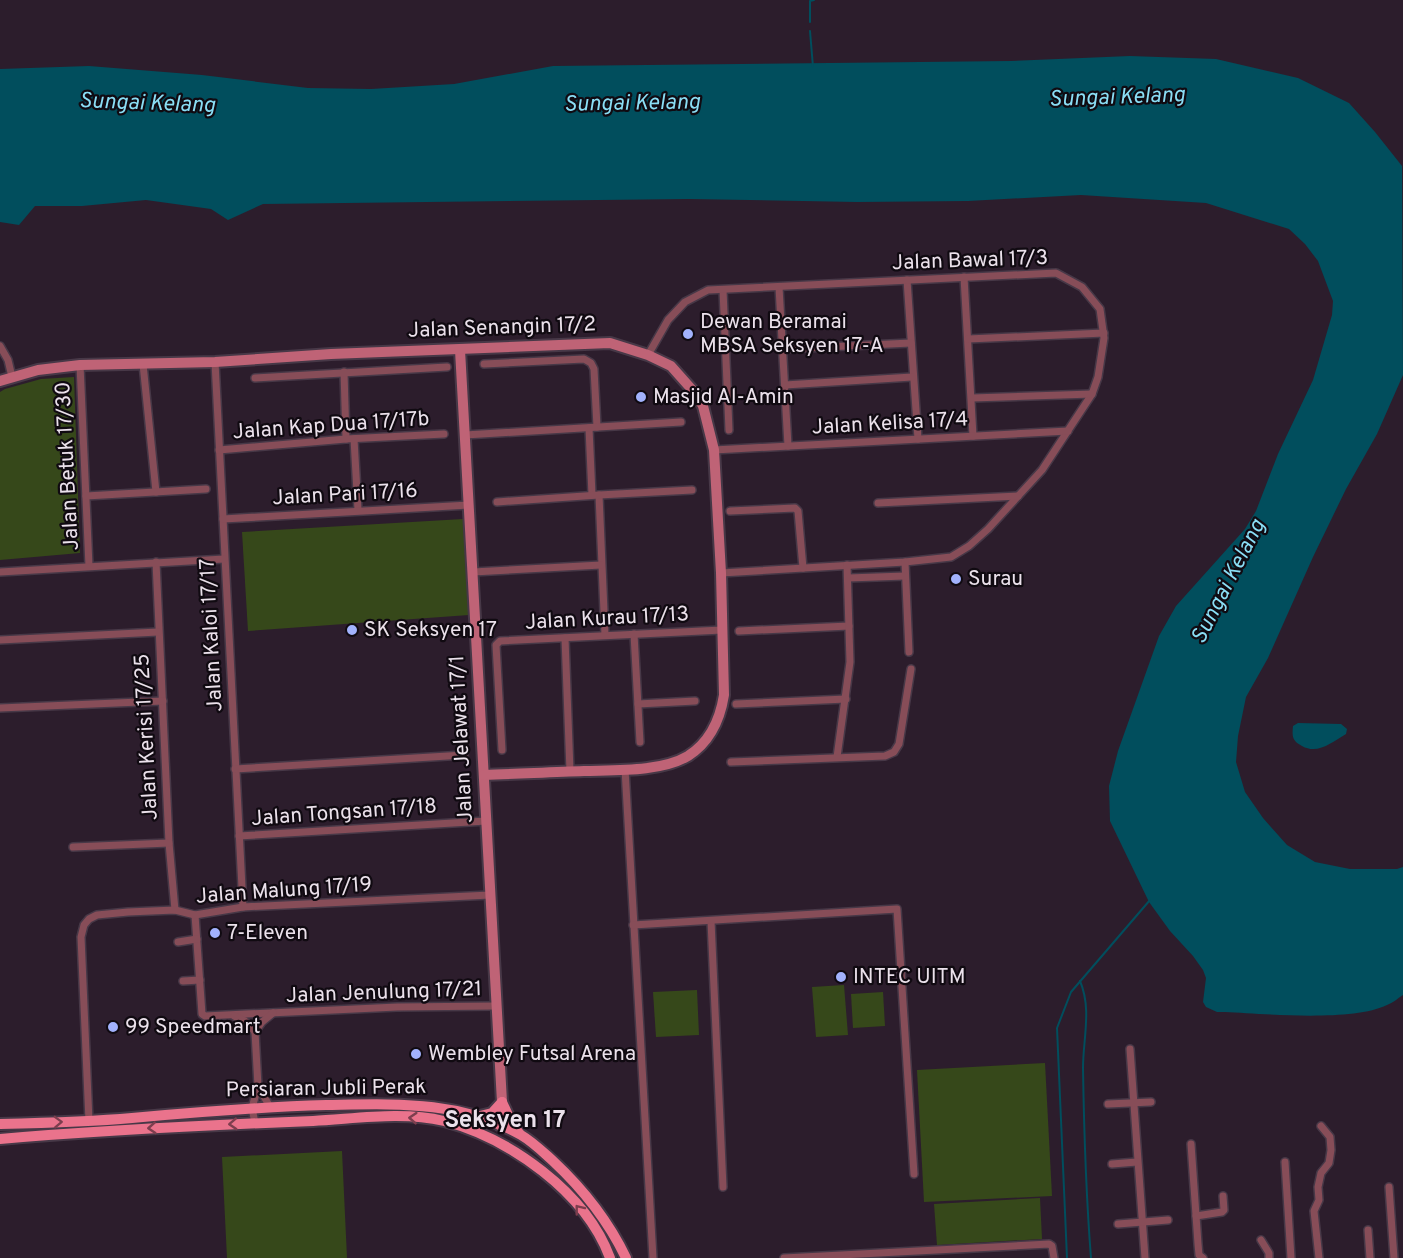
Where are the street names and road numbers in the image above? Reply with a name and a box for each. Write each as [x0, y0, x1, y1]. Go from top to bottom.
street label: Jalan Bawal 17/3 [891, 245, 1049, 277]
street label: Jalan Senangin 17/2 [407, 311, 597, 345]
street label: Jalan Betuk 17/30 [50, 381, 86, 551]
street label: Jalan Kap Dua 17/17b [232, 406, 430, 446]
street label: Jalan Kelisa 17/4 [811, 406, 969, 442]
street label: Jalan Pari 17/16 [272, 478, 418, 512]
street label: Jalan Kaloi 17/17 [194, 558, 230, 712]
street label: Jalan Kurau 17/13 [524, 601, 690, 637]
street label: Jalan Kerisi 17/25 [129, 653, 165, 821]
street label: Jalan Jelawat 17/1 [444, 654, 480, 824]
street label: Jalan Tongsan 17/18 [250, 793, 438, 833]
street label: Jalan Malung 17/19 [195, 871, 373, 911]
street label: Jalan Jenulung 17/21 [285, 976, 483, 1010]
street label: Persiaran Jubli Perak [225, 1074, 427, 1104]

